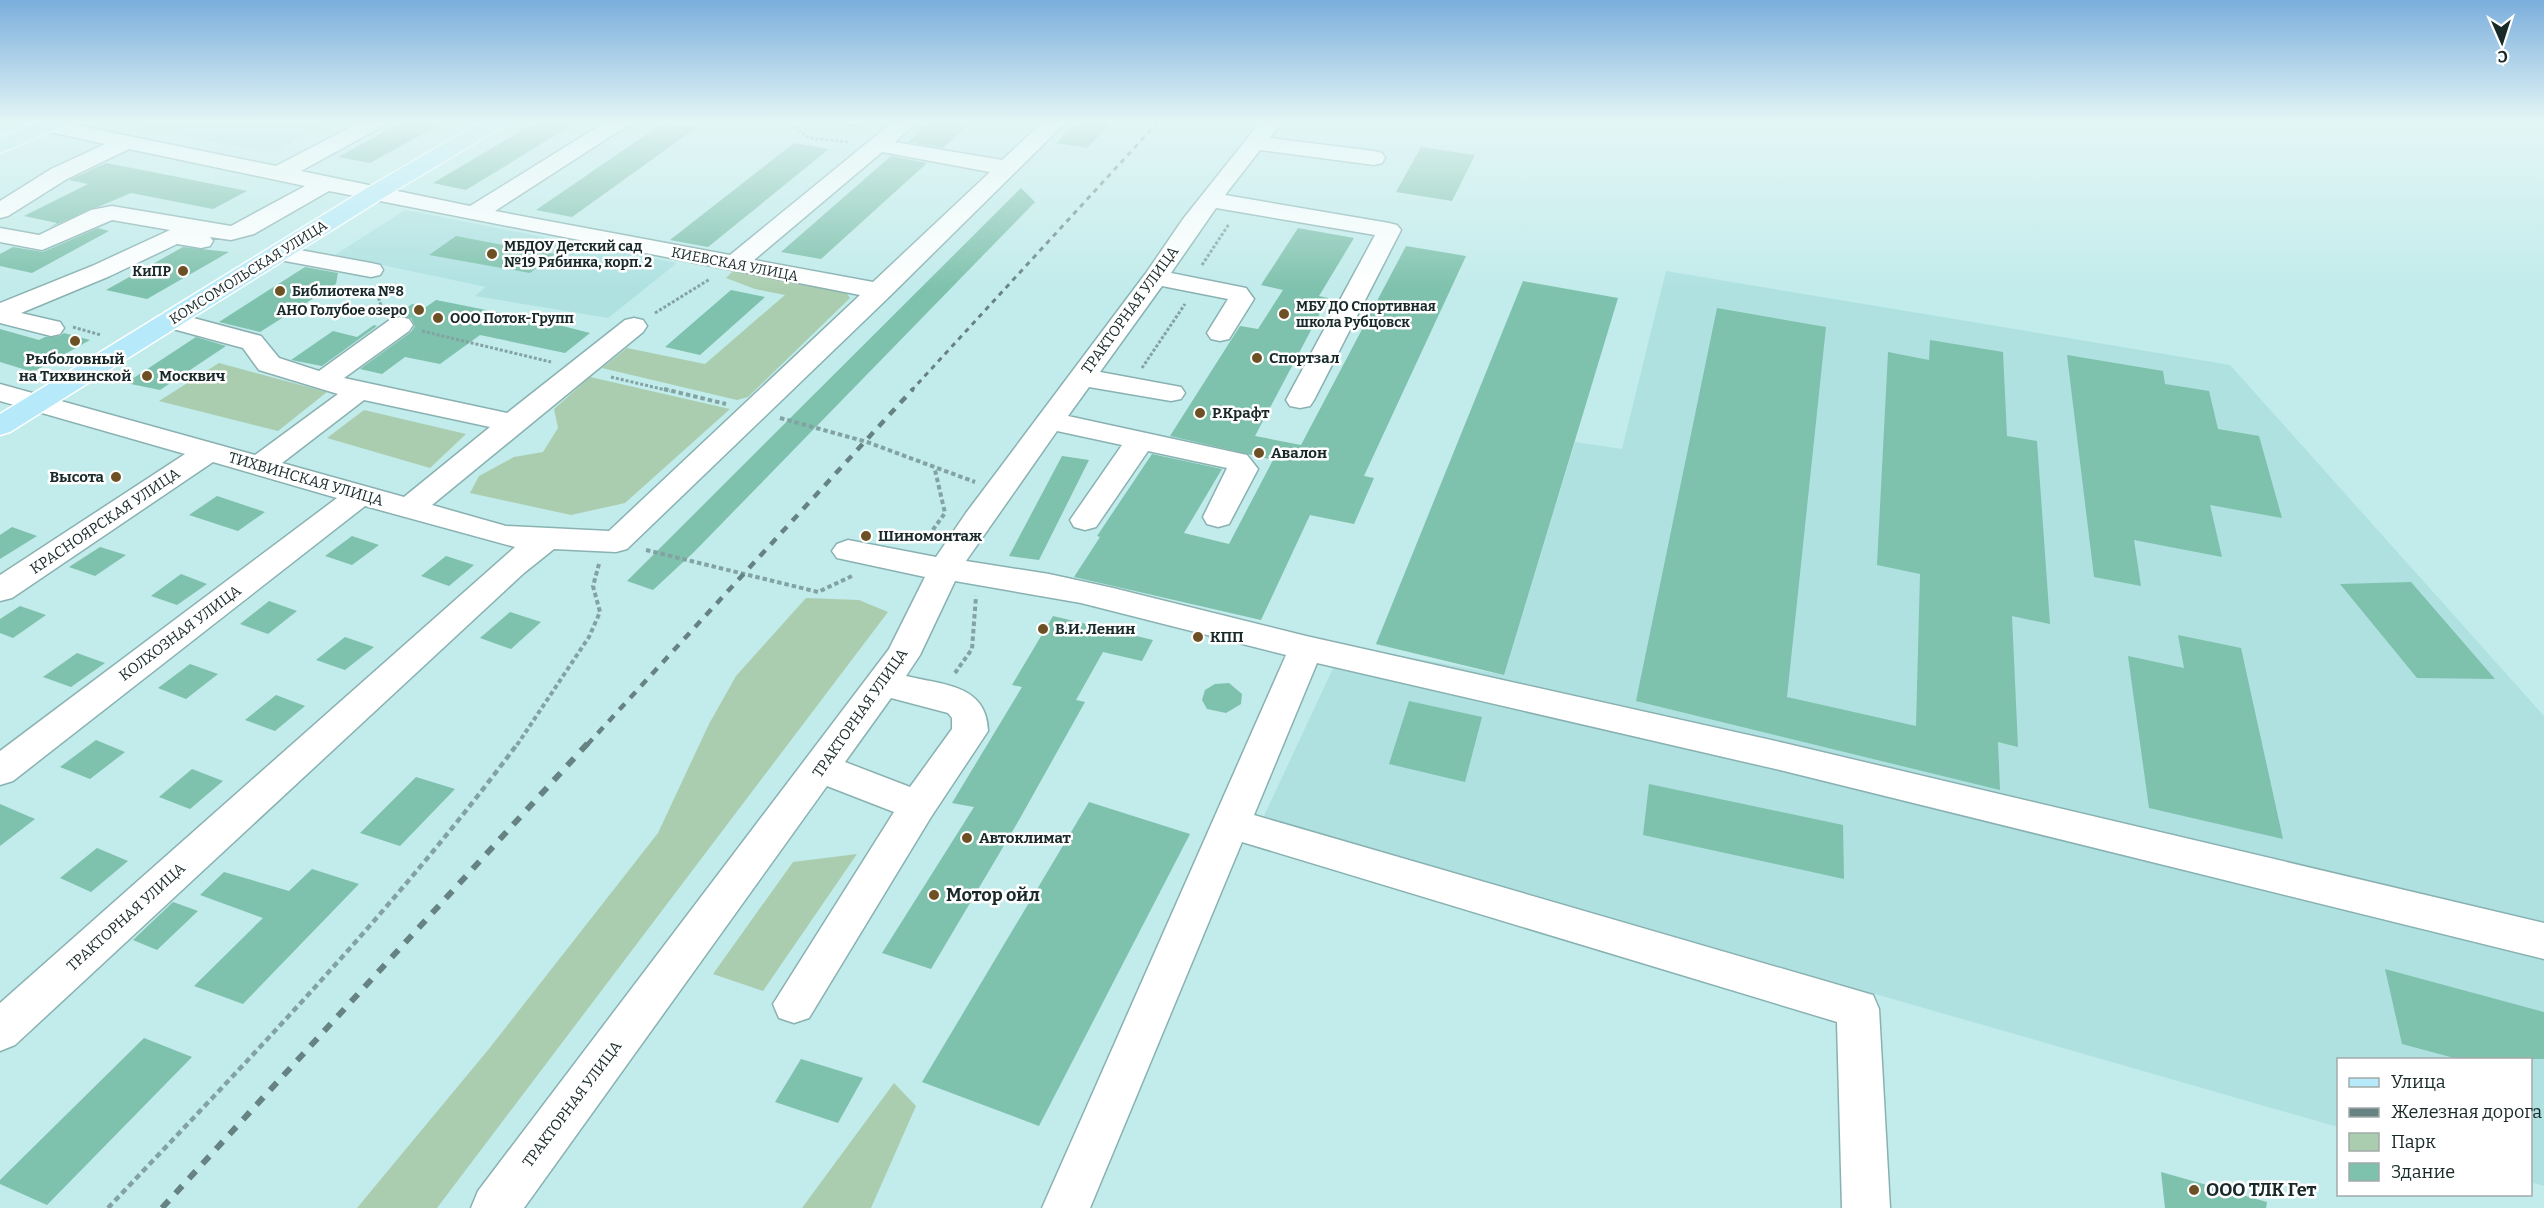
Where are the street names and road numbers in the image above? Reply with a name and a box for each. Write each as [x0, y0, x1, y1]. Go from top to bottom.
street label: КОМСОМОЛЬСКАЯ УЛИЦА [166, 217, 330, 328]
street label: ТРАКТОРНАЯ УЛИЦА [1078, 242, 1183, 377]
street label: КИЕВСКАЯ УЛИЦА [670, 244, 800, 285]
street label: ТИХВИНСКАЯ УЛИЦА [226, 448, 386, 510]
street label: КРАСНОЯРСКАЯ УЛИЦА [27, 464, 184, 578]
street label: КОЛХОЗНАЯ УЛИЦА [116, 581, 245, 685]
street label: ТРАКТОРНАЯ УЛИЦА [809, 645, 912, 781]
street label: ТРАКТОРНАЯ УЛИЦА [63, 859, 189, 975]
street label: ТРАКТОРНАЯ УЛИЦА [519, 1037, 626, 1171]

